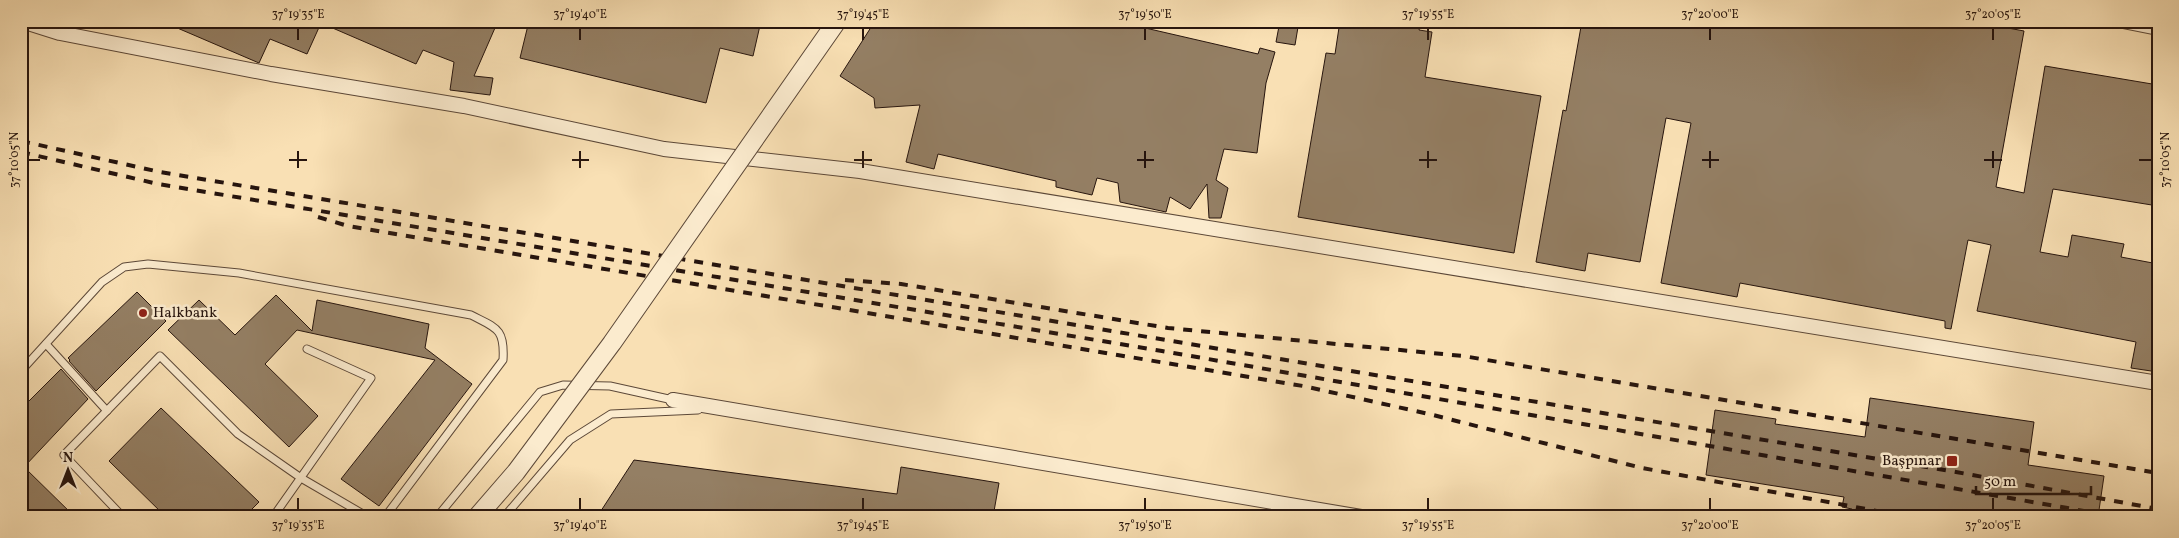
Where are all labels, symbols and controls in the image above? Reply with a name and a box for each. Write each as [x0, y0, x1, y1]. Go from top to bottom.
text: 37°19'35"E [272, 7, 324, 23]
text: 37°19'40"E [553, 7, 607, 23]
text: 37°19'45"E [837, 7, 889, 23]
text: 37°19'50"E [1118, 7, 1172, 23]
text: 37°19'55"E [1402, 7, 1454, 23]
text: 37°20'00"E [1681, 7, 1739, 23]
text: 37°20'05"E [1965, 7, 2021, 23]
text: 37°10'05"N [7, 132, 23, 188]
text: 37°10'05"N [2158, 132, 2174, 188]
place label: Halkbank [153, 303, 217, 324]
marker: Halkbank [137, 307, 149, 319]
north arrow [42, 446, 92, 496]
text: N [63, 449, 73, 468]
place label: Başpınar [1882, 451, 1941, 472]
marker: Başpınar [1945, 454, 1959, 468]
scale bar [1976, 463, 2092, 495]
text: 50 m [1984, 472, 2016, 493]
text: 37°19'35"E [272, 518, 324, 534]
text: 37°19'40"E [553, 518, 607, 534]
text: 37°19'45"E [837, 518, 889, 534]
text: 37°19'50"E [1118, 518, 1172, 534]
text: 37°19'55"E [1402, 518, 1454, 534]
text: 37°20'00"E [1681, 518, 1739, 534]
text: 37°20'05"E [1965, 518, 2021, 534]

